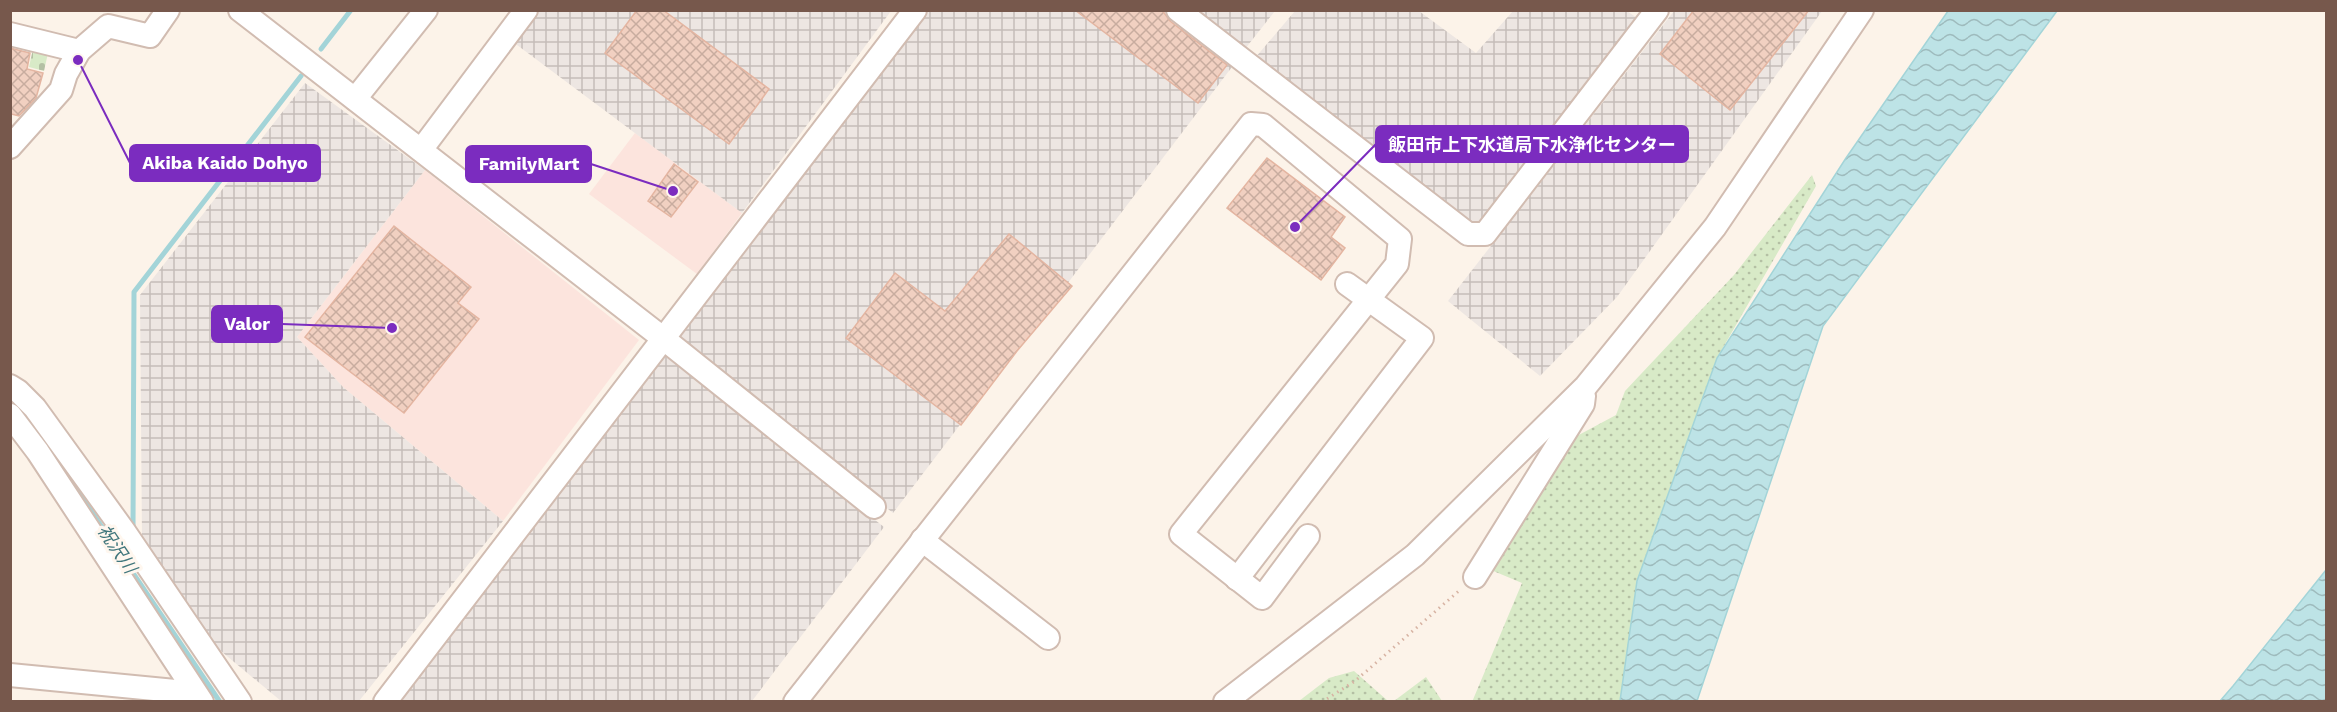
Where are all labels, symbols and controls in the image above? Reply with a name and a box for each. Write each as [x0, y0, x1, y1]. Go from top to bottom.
callout: 飯田市上下水道局下水浄化センター [1376, 126, 1688, 162]
text: 飯田市上下水道局下水浄化センター [1388, 134, 1676, 155]
callout: Akiba Kaido Dohyo [130, 145, 320, 181]
callout: FamilyMart [466, 146, 591, 182]
text: Akiba Kaido Dohyo [142, 152, 308, 173]
text: FamilyMart [479, 153, 579, 174]
callout: Valor [212, 306, 282, 342]
text: Valor [224, 313, 270, 334]
water label: 祝沢川 [94, 520, 142, 579]

